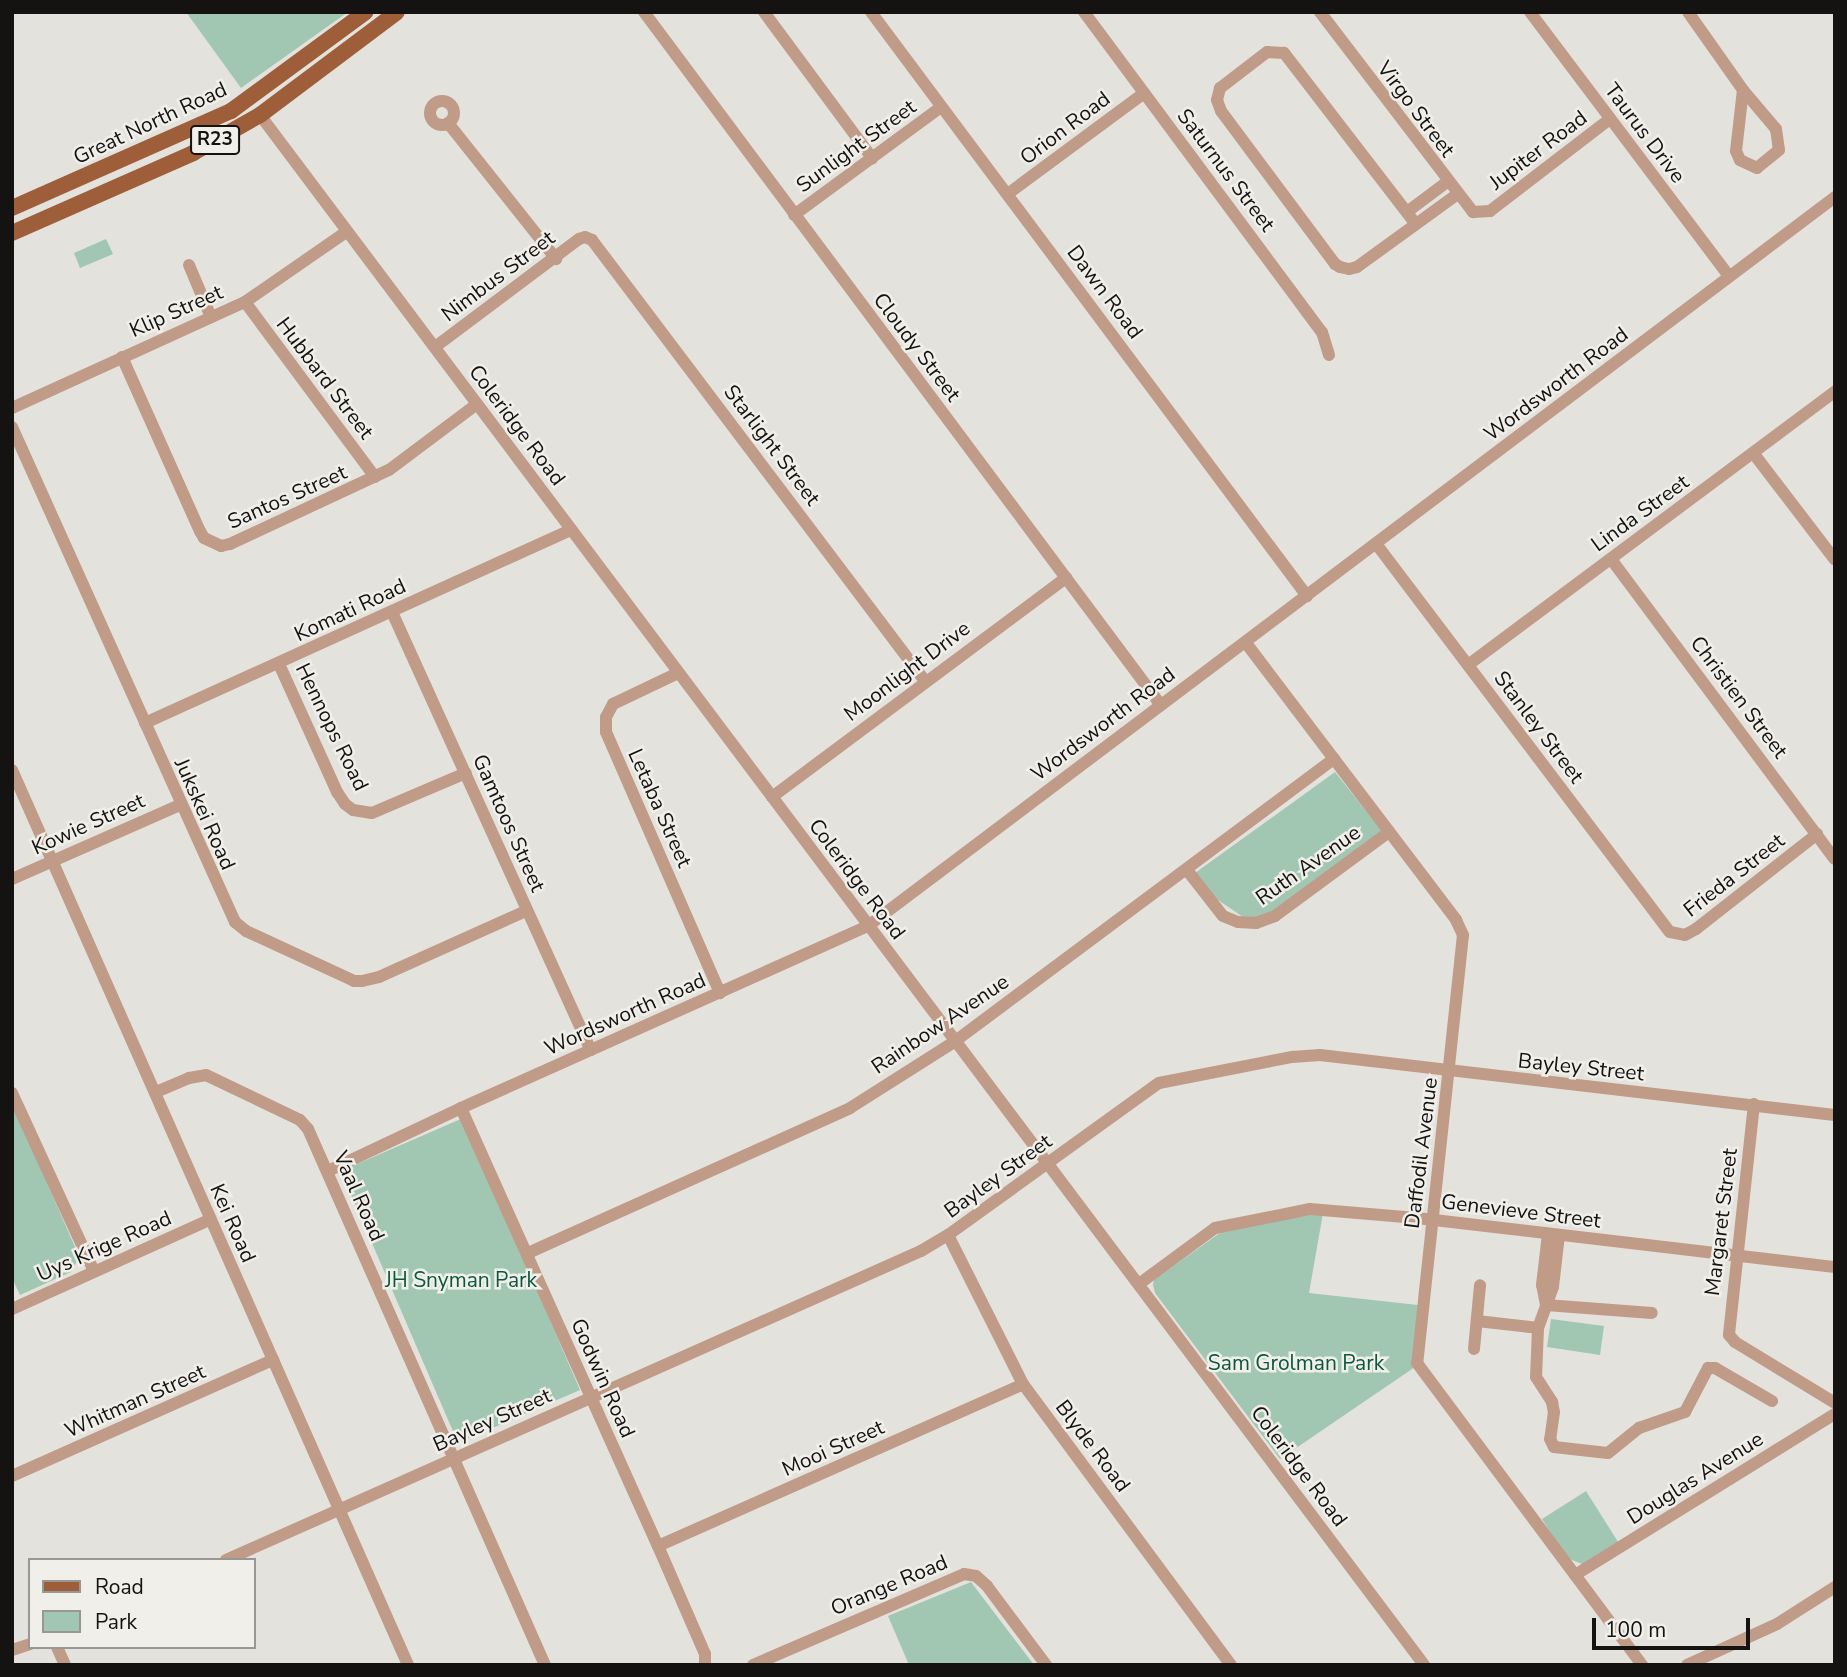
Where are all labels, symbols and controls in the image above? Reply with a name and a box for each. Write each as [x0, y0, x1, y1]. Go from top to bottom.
street label: Virgo Street [1372, 56, 1460, 162]
street label: Great North Road [69, 76, 231, 170]
street label: Taurus Drive [1599, 78, 1691, 188]
street label: Orion Road [1015, 86, 1115, 170]
street label: Sunlight Street [791, 94, 921, 198]
street label: Saturnus Street [1172, 104, 1280, 236]
street label: Jupiter Road [1484, 105, 1592, 195]
road number: R23 [189, 124, 241, 156]
street label: Nimbus Street [436, 225, 560, 327]
street label: Dawn Road [1062, 240, 1148, 344]
street label: Klip Street [126, 279, 226, 343]
street label: Cloudy Street [868, 288, 966, 406]
street label: Hubbard Street [271, 312, 379, 444]
street label: Wordsworth Road [1479, 322, 1633, 446]
street label: Coleridge Road [463, 360, 571, 490]
street label: Starlight Street [719, 380, 825, 510]
street label: Santos Street [224, 460, 350, 534]
street label: Linda Street [1586, 469, 1694, 557]
street label: Komati Road [290, 573, 410, 647]
street label: Moonlight Drive [839, 615, 975, 727]
street label: Christien Street [1685, 631, 1793, 763]
street label: Hennops Road [290, 659, 374, 795]
street label: Wordsworth Road [1026, 662, 1180, 786]
street label: Stanley Street [1489, 666, 1589, 788]
street label: Letaba Street [623, 745, 697, 871]
street label: Gamtoos Street [467, 750, 551, 896]
street label: Jukskei Road [169, 754, 241, 874]
street label: Kowie Street [28, 788, 148, 860]
street label: Coleridge Road [803, 814, 911, 944]
street label: Ruth Avenue [1251, 820, 1365, 910]
street label: Frieda Street [1679, 828, 1789, 922]
street label: Wordsworth Road [540, 967, 710, 1061]
street label: Rainbow Avenue [867, 969, 1013, 1079]
street label: Bayley Street [1517, 1048, 1645, 1086]
street label: Daffodil Avenue [1399, 1076, 1443, 1230]
street label: Bayley Street [939, 1129, 1057, 1223]
street label: Vaal Road [328, 1147, 390, 1245]
street label: Margaret Street [1699, 1147, 1743, 1297]
street label: Kei Road [205, 1180, 261, 1266]
street label: Genevieve Street [1440, 1189, 1602, 1233]
street label: Uys Krige Road [33, 1205, 175, 1287]
park label: JH Snyman Park [385, 1267, 537, 1293]
street label: Godwin Road [565, 1314, 641, 1442]
park label: Sam Grolman Park [1208, 1350, 1384, 1376]
street label: Whitman Street [61, 1359, 209, 1443]
street label: Bayley Street [429, 1383, 555, 1457]
street label: Blyde Road [1050, 1395, 1136, 1497]
street label: Coleridge Road [1245, 1401, 1353, 1531]
street label: Mooi Street [778, 1414, 888, 1482]
street label: Douglas Avenue [1622, 1426, 1768, 1530]
street label: Orange Road [827, 1549, 951, 1621]
legend [28, 1558, 256, 1649]
text: Road [95, 1573, 144, 1601]
scale bar [1595, 1604, 1752, 1648]
text: Park [95, 1608, 137, 1636]
text: 100 m [1605, 1616, 1666, 1644]

